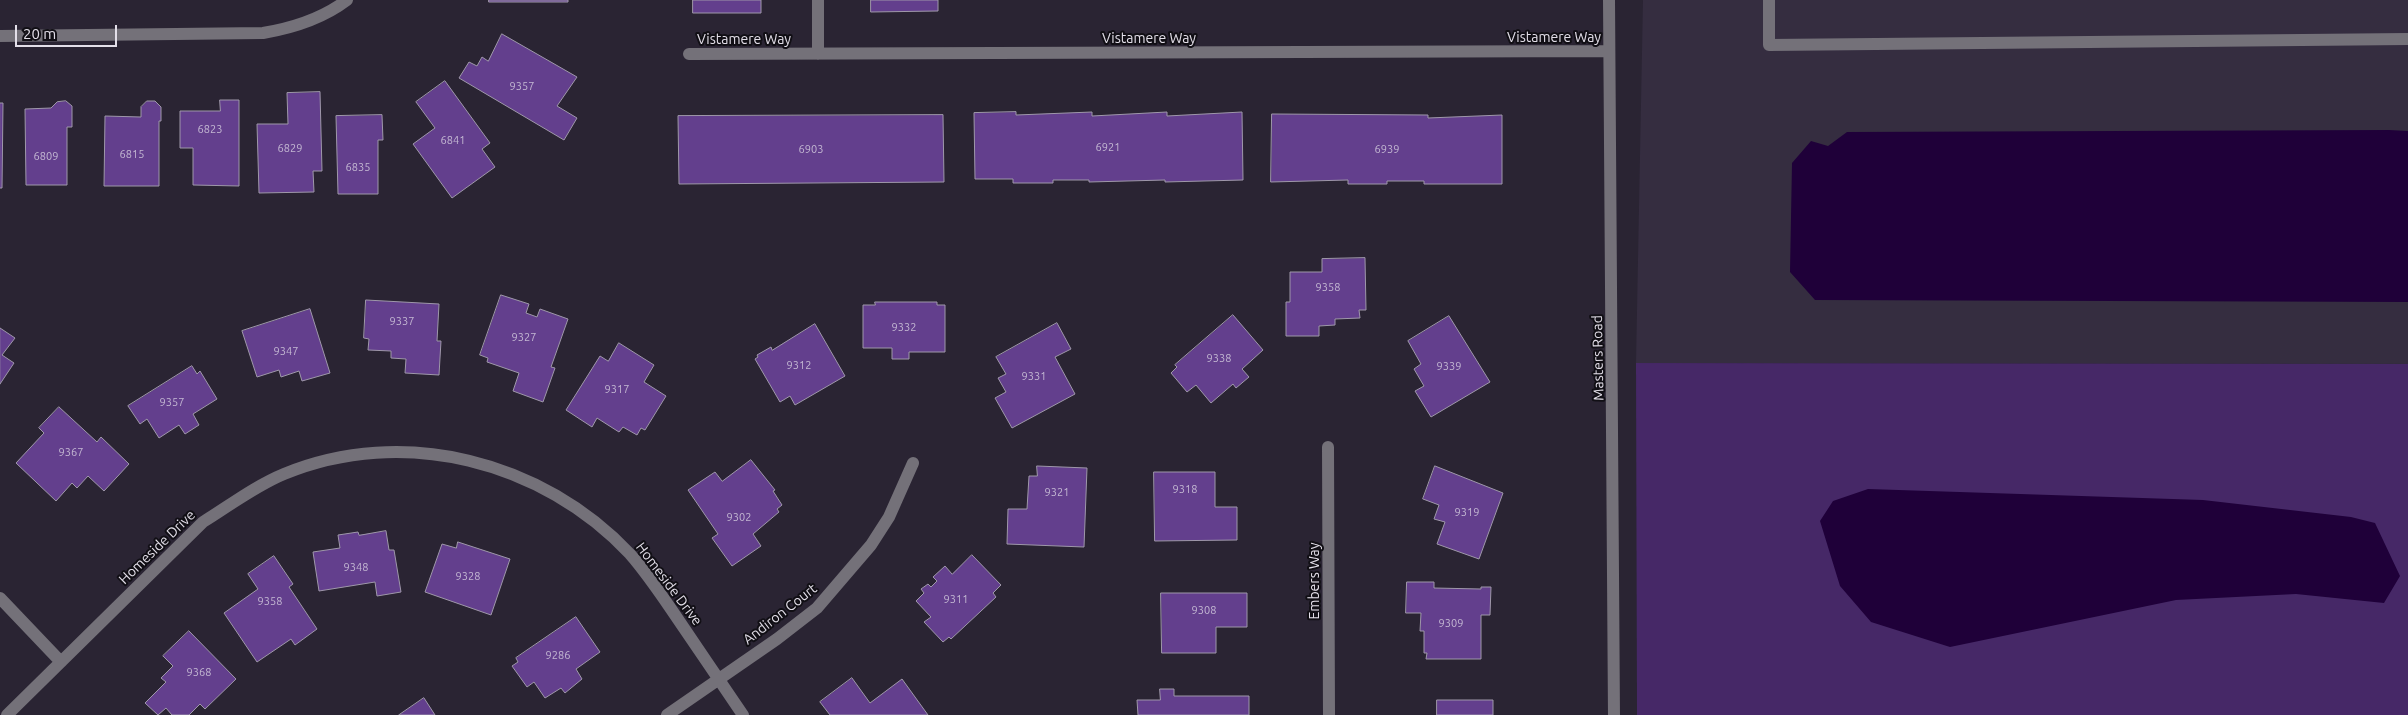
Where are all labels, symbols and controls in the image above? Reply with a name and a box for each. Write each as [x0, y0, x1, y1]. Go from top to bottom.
scale bar [18, 15, 120, 47]
text: 20 m [23, 25, 56, 42]
street label: Vistamere Way [1507, 29, 1601, 45]
street label: Vistamere Way [1102, 30, 1196, 46]
street label: Vistamere Way [697, 31, 791, 47]
house number: 9357 [510, 79, 534, 93]
house number: 6823 [198, 122, 222, 136]
house number: 6841 [441, 133, 465, 147]
house number: 6921 [1096, 140, 1120, 154]
house number: 6829 [278, 141, 302, 155]
house number: 6903 [799, 142, 823, 156]
house number: 6939 [1375, 142, 1399, 156]
house number: 6815 [120, 147, 144, 161]
house number: 6809 [34, 149, 58, 163]
house number: 6835 [346, 160, 370, 174]
house number: 9358 [1316, 280, 1340, 294]
house number: 9337 [390, 314, 414, 328]
street label: Masters Road [1589, 315, 1607, 401]
house number: 9332 [892, 320, 916, 334]
house number: 9327 [512, 330, 536, 344]
house number: 9347 [274, 344, 298, 358]
house number: 9338 [1207, 351, 1231, 365]
house number: 9312 [787, 358, 811, 372]
house number: 9339 [1437, 359, 1461, 373]
house number: 9331 [1022, 369, 1046, 383]
house number: 9317 [605, 382, 629, 396]
house number: 9357 [160, 395, 184, 409]
house number: 9367 [59, 445, 83, 459]
house number: 9318 [1173, 482, 1197, 496]
house number: 9321 [1045, 485, 1069, 499]
house number: 9319 [1455, 505, 1479, 519]
street label: Homeside Drive [115, 506, 199, 588]
house number: 9302 [727, 510, 751, 524]
street label: Homeside Drive [632, 539, 706, 629]
street label: Embers Way [1306, 542, 1322, 620]
house number: 9348 [344, 560, 368, 574]
house number: 9328 [456, 569, 480, 583]
street label: Andiron Court [740, 580, 820, 648]
house number: 9311 [944, 592, 968, 606]
house number: 9358 [258, 594, 282, 608]
house number: 9308 [1192, 603, 1216, 617]
house number: 9309 [1439, 616, 1463, 630]
house number: 9286 [546, 648, 570, 662]
house number: 9368 [187, 665, 211, 679]

